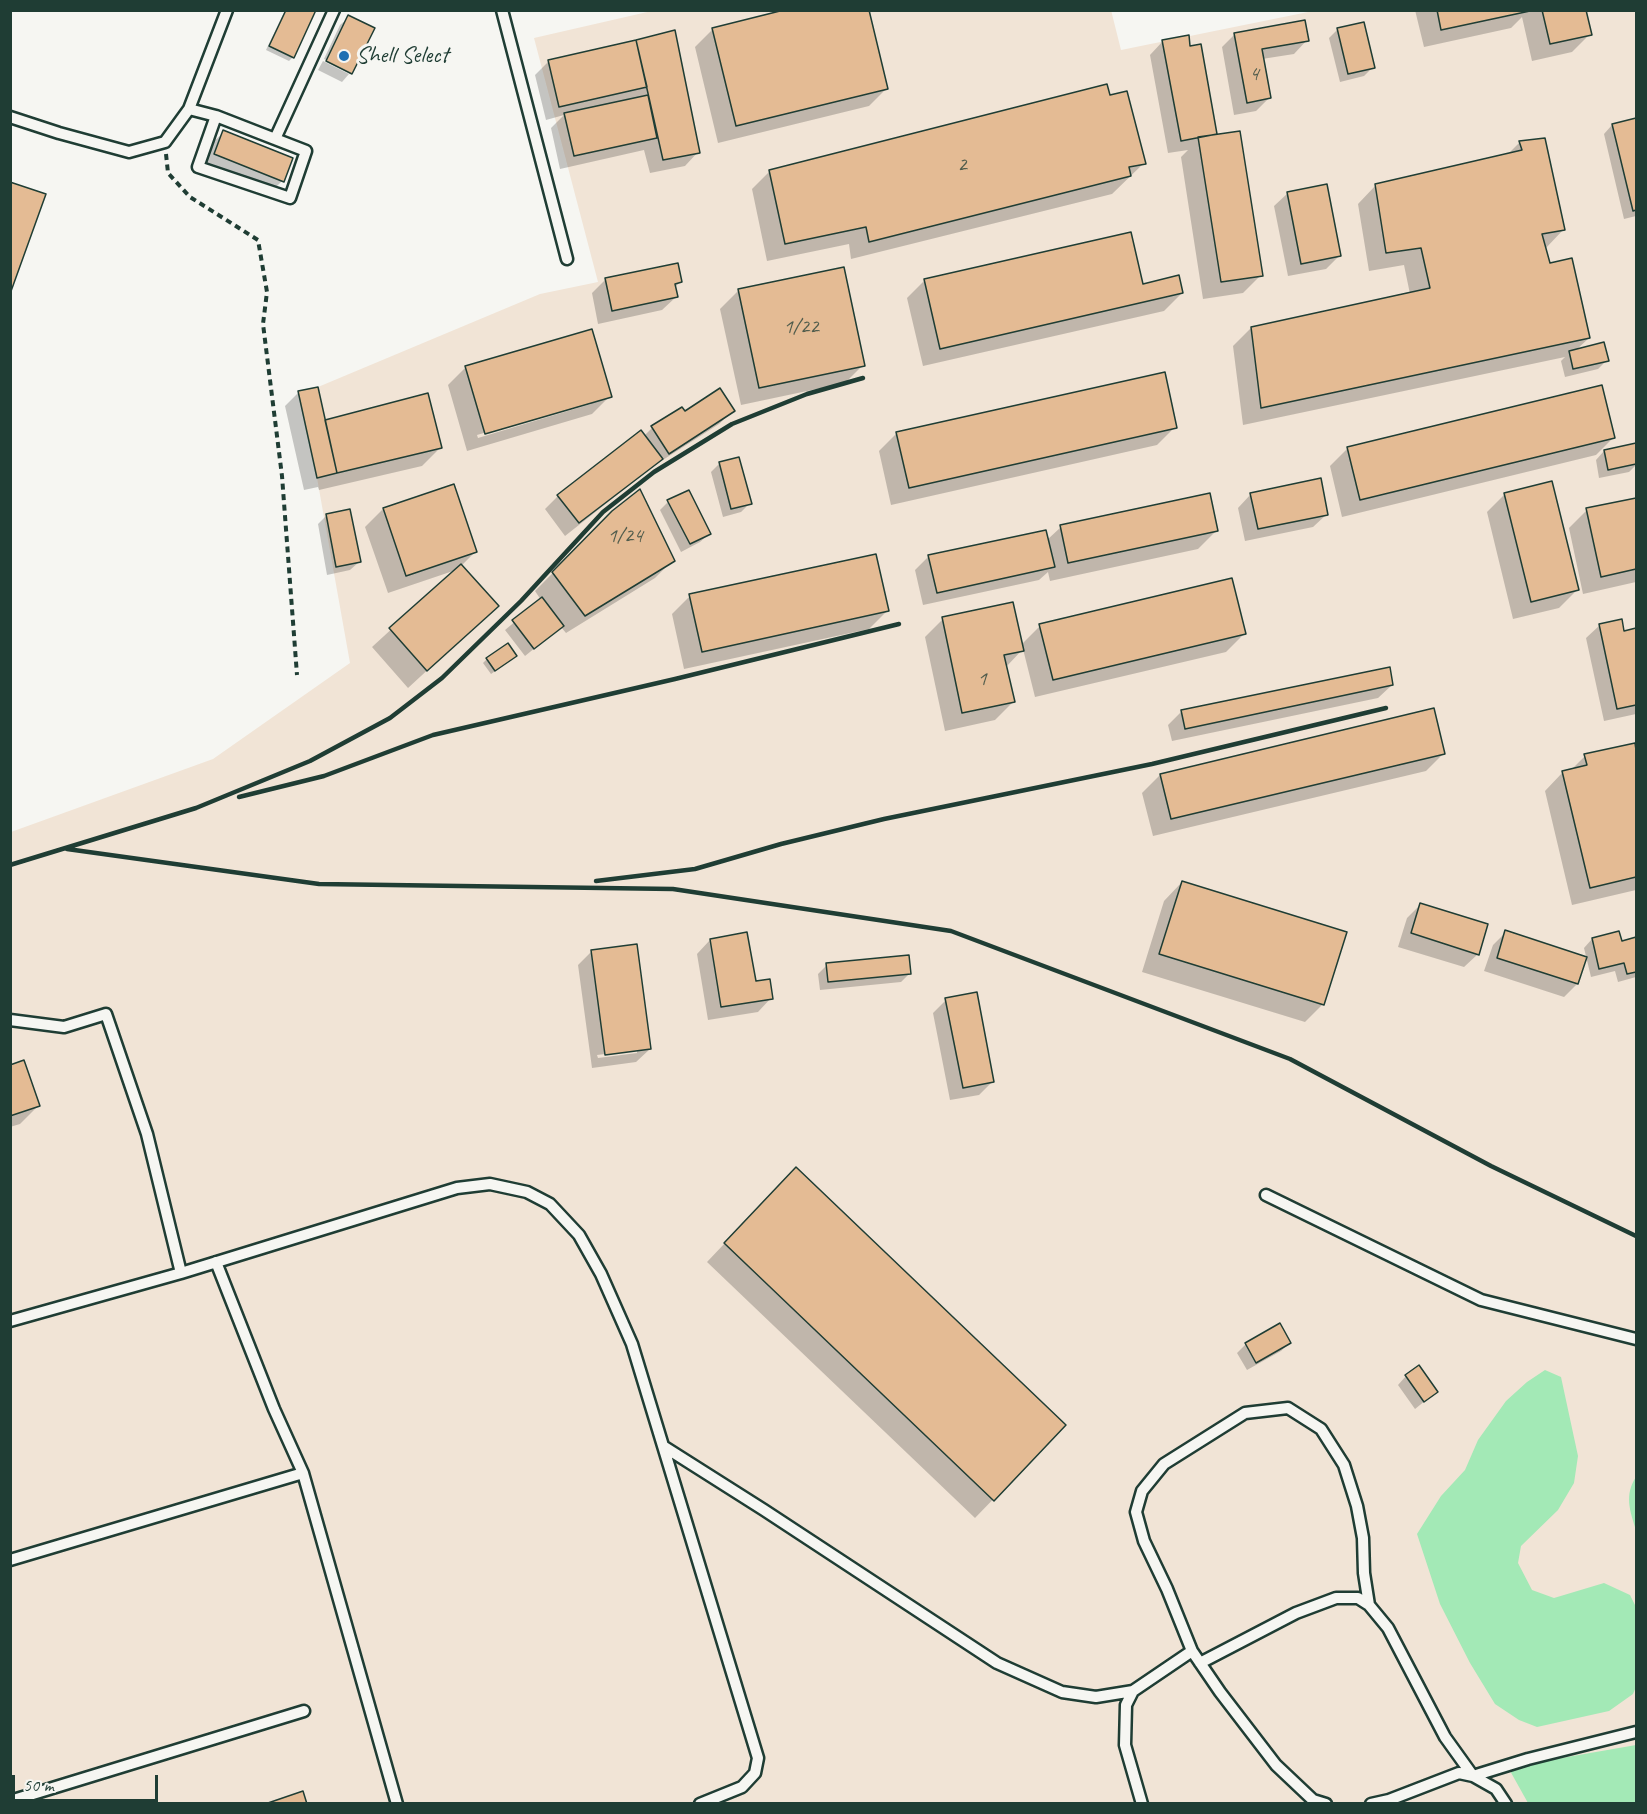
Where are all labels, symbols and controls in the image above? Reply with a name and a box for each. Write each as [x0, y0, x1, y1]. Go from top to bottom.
place label: Shell Select [356, 42, 448, 70]
marker: Shell Select [337, 49, 351, 63]
house number: 4 [1249, 61, 1259, 87]
house number: 2 [957, 152, 967, 178]
house number: 1/22 [783, 314, 819, 340]
house number: 1/24 [607, 523, 643, 549]
house number: 1 [977, 666, 987, 692]
scale bar [15, 1763, 160, 1801]
text: 50 m [23, 1774, 54, 1796]

